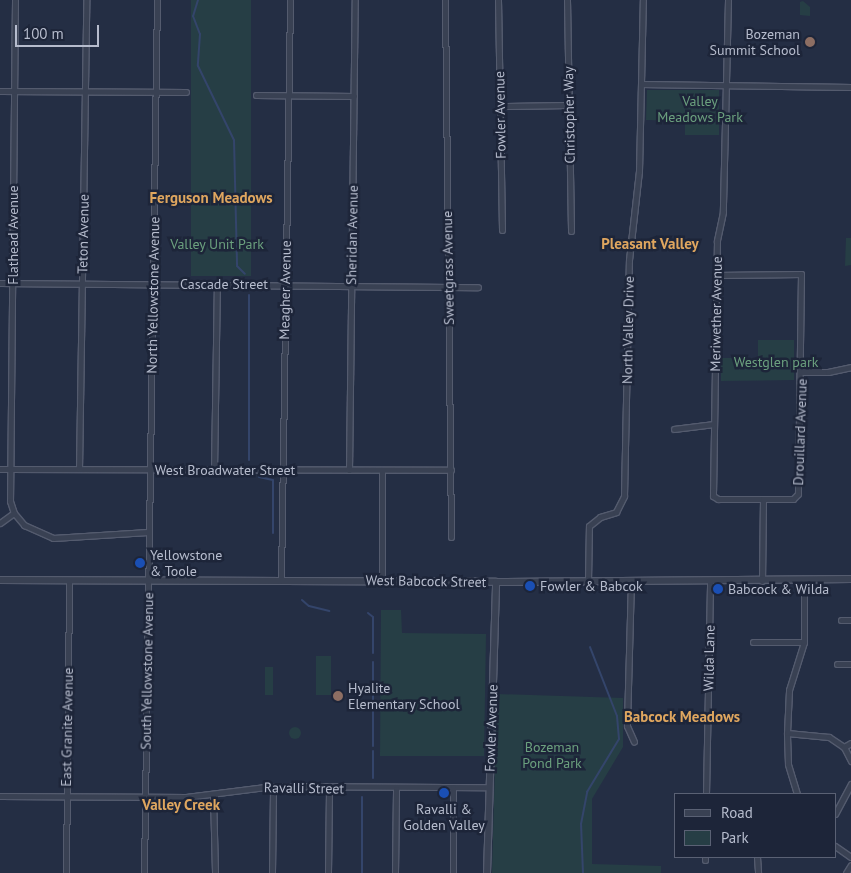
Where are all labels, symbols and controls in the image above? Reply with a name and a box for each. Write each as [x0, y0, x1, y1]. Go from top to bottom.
scale bar [18, 15, 101, 47]
text: 100 m [23, 24, 64, 43]
place label: Bozeman Summit School [710, 26, 800, 58]
marker: Bozeman Summit School [804, 36, 816, 48]
street label: Christopher Way [560, 66, 578, 164]
street label: Fowler Avenue [491, 71, 509, 159]
park label: Valley Meadows Park [657, 93, 743, 125]
street label: Flathead Avenue [5, 185, 21, 285]
street label: Sheridan Avenue [343, 185, 361, 285]
district label: Ferguson Meadows [149, 189, 273, 207]
street label: Teton Avenue [74, 194, 92, 274]
street label: Sweetgrass Avenue [439, 211, 457, 325]
street label: North Yellowstone Avenue [143, 216, 163, 374]
district label: Pleasant Valley [601, 235, 699, 253]
park label: Valley Unit Park [170, 236, 264, 252]
street label: Meagher Avenue [276, 240, 294, 340]
street label: Meriwether Avenue [707, 256, 725, 372]
street label: North Valley Drive [619, 275, 637, 385]
street label: Cascade Street [180, 276, 268, 292]
park label: Westglen park [734, 354, 818, 370]
street label: Drouillard Avenue [790, 378, 810, 486]
street label: West Broadwater Street [155, 462, 295, 478]
place label: Yellowstone & Toole [150, 547, 222, 580]
marker: Yellowstone & Toole [134, 557, 146, 569]
street label: West Babcock Street [365, 572, 487, 590]
place label: Fowler & Babcok [540, 578, 643, 594]
marker: Fowler & Babcok [524, 580, 536, 592]
place label: Babcock & Wilda [728, 581, 830, 597]
marker: Babcock & Wilda [712, 583, 724, 595]
street label: South Yellowstone Avenue [137, 592, 157, 750]
street label: Wilda Lane [700, 625, 718, 691]
street label: East Granite Avenue [58, 667, 76, 787]
place label: Hyalite Elementary School [348, 680, 460, 712]
street label: Fowler Avenue [481, 684, 501, 772]
marker: Hyalite Elementary School [332, 690, 344, 702]
district label: Babcock Meadows [624, 708, 740, 726]
park label: Bozeman Pond Park [522, 739, 582, 772]
street label: Ravalli Street [264, 779, 344, 797]
marker: Ravalli & Golden Valley [438, 787, 450, 799]
legend [674, 793, 836, 858]
district label: Valley Creek [142, 796, 220, 814]
place label: Ravalli & Golden Valley [403, 801, 485, 834]
text: Road [721, 803, 753, 822]
text: Park [721, 828, 749, 847]

